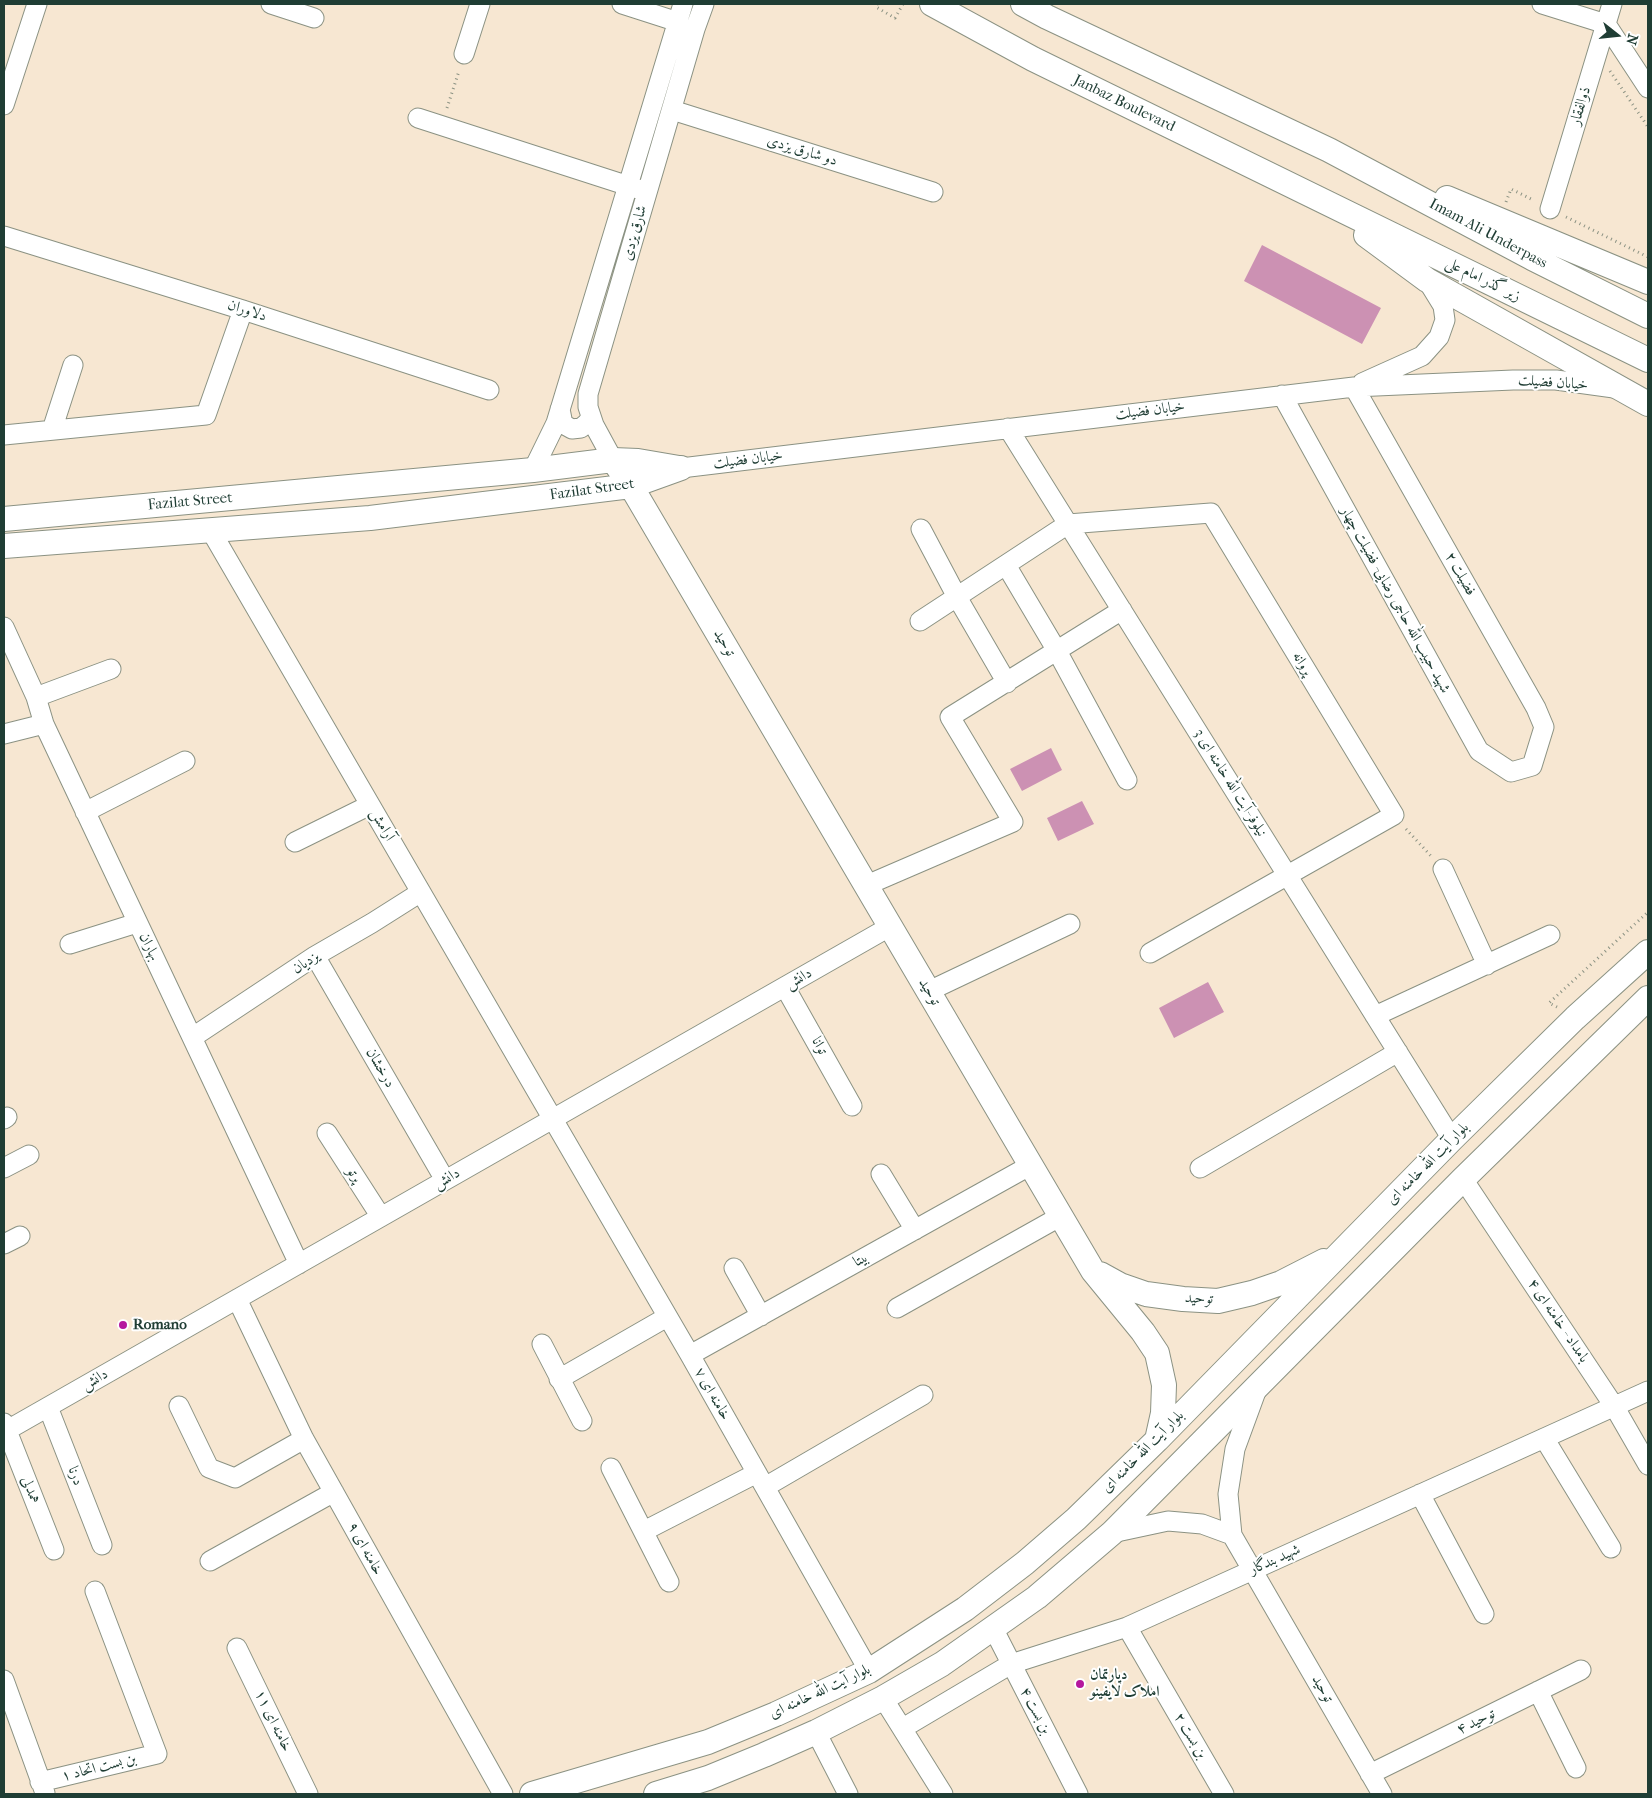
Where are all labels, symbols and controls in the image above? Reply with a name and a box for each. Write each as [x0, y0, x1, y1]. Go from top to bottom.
north arrow [1592, 10, 1642, 60]
text: N [1622, 32, 1642, 47]
street label: Janbaz Boulevard [1070, 72, 1178, 136]
street label: ذوالفقار [1567, 85, 1595, 127]
street label: دو شارق یزدی [765, 132, 839, 170]
street label: Imam Ali Underpass [1426, 195, 1550, 273]
street label: شارق یزدی [619, 203, 651, 263]
street label: زیر گذر امام علی [1443, 254, 1523, 306]
street label: دلاوران [225, 296, 269, 326]
street label: خیابان فضیلت [1517, 372, 1589, 394]
street label: خیابان فضیلت [1114, 398, 1186, 424]
street label: خیابان فضیلت [712, 447, 784, 473]
street label: Fazilat Street [549, 475, 635, 505]
street label: Fazilat Street [147, 489, 233, 515]
street label: شهید حبیب الله حاجی رضایی- فضیلت چهار [1336, 504, 1454, 696]
street label: فضیلت ۲ [1441, 549, 1479, 599]
street label: توحید [709, 626, 739, 660]
street label: پروانه [1288, 649, 1316, 679]
street label: نیلوفر-آیت الله خامنه ای 3 [1190, 726, 1270, 840]
street label: آرامش [366, 806, 398, 844]
street label: بهاران [135, 930, 163, 964]
street label: یزدیان [289, 948, 323, 978]
street label: دانش [783, 964, 815, 994]
street label: توحید [914, 975, 944, 1009]
street label: توانا [807, 1034, 831, 1058]
street label: درخشان [361, 1045, 399, 1091]
street label: بلوار آیت الله خامنه ای [1383, 1119, 1473, 1209]
street label: پرتو [342, 1164, 366, 1186]
street label: دانش [431, 1164, 463, 1194]
street label: بیتا [850, 1249, 872, 1271]
street label: بامداد - خامنه ای ۴ [1523, 1276, 1593, 1366]
street label: توحید [1184, 1290, 1214, 1308]
place label: Romano [133, 1316, 187, 1334]
marker: Romano [117, 1319, 129, 1331]
street label: دانش [79, 1365, 111, 1395]
street label: خامنه ای ۷ [690, 1365, 734, 1423]
street label: بلوار آیت الله خامنه ای [1098, 1407, 1188, 1497]
street label: درنا [63, 1464, 87, 1488]
street label: همدلی [16, 1474, 44, 1506]
street label: خامنه ای ۹ [343, 1519, 387, 1579]
street label: شهید بندگار [1247, 1541, 1303, 1579]
street label: بلوار آیت الله خامنه ای [767, 1661, 873, 1723]
place label: دپارتمان املاک لایفینو [1090, 1666, 1160, 1701]
street label: توحید [1307, 1672, 1337, 1706]
marker: دپارتمان املاک لایفینو [1074, 1678, 1086, 1690]
street label: بن بست ۴ [1016, 1684, 1054, 1738]
street label: خامنه ای ۱۱ [250, 1687, 296, 1755]
street label: توحید ۴ [1454, 1705, 1498, 1739]
street label: بن بست ۲ [1170, 1710, 1210, 1762]
street label: بن بست اتحاد ۱ [60, 1750, 138, 1786]

